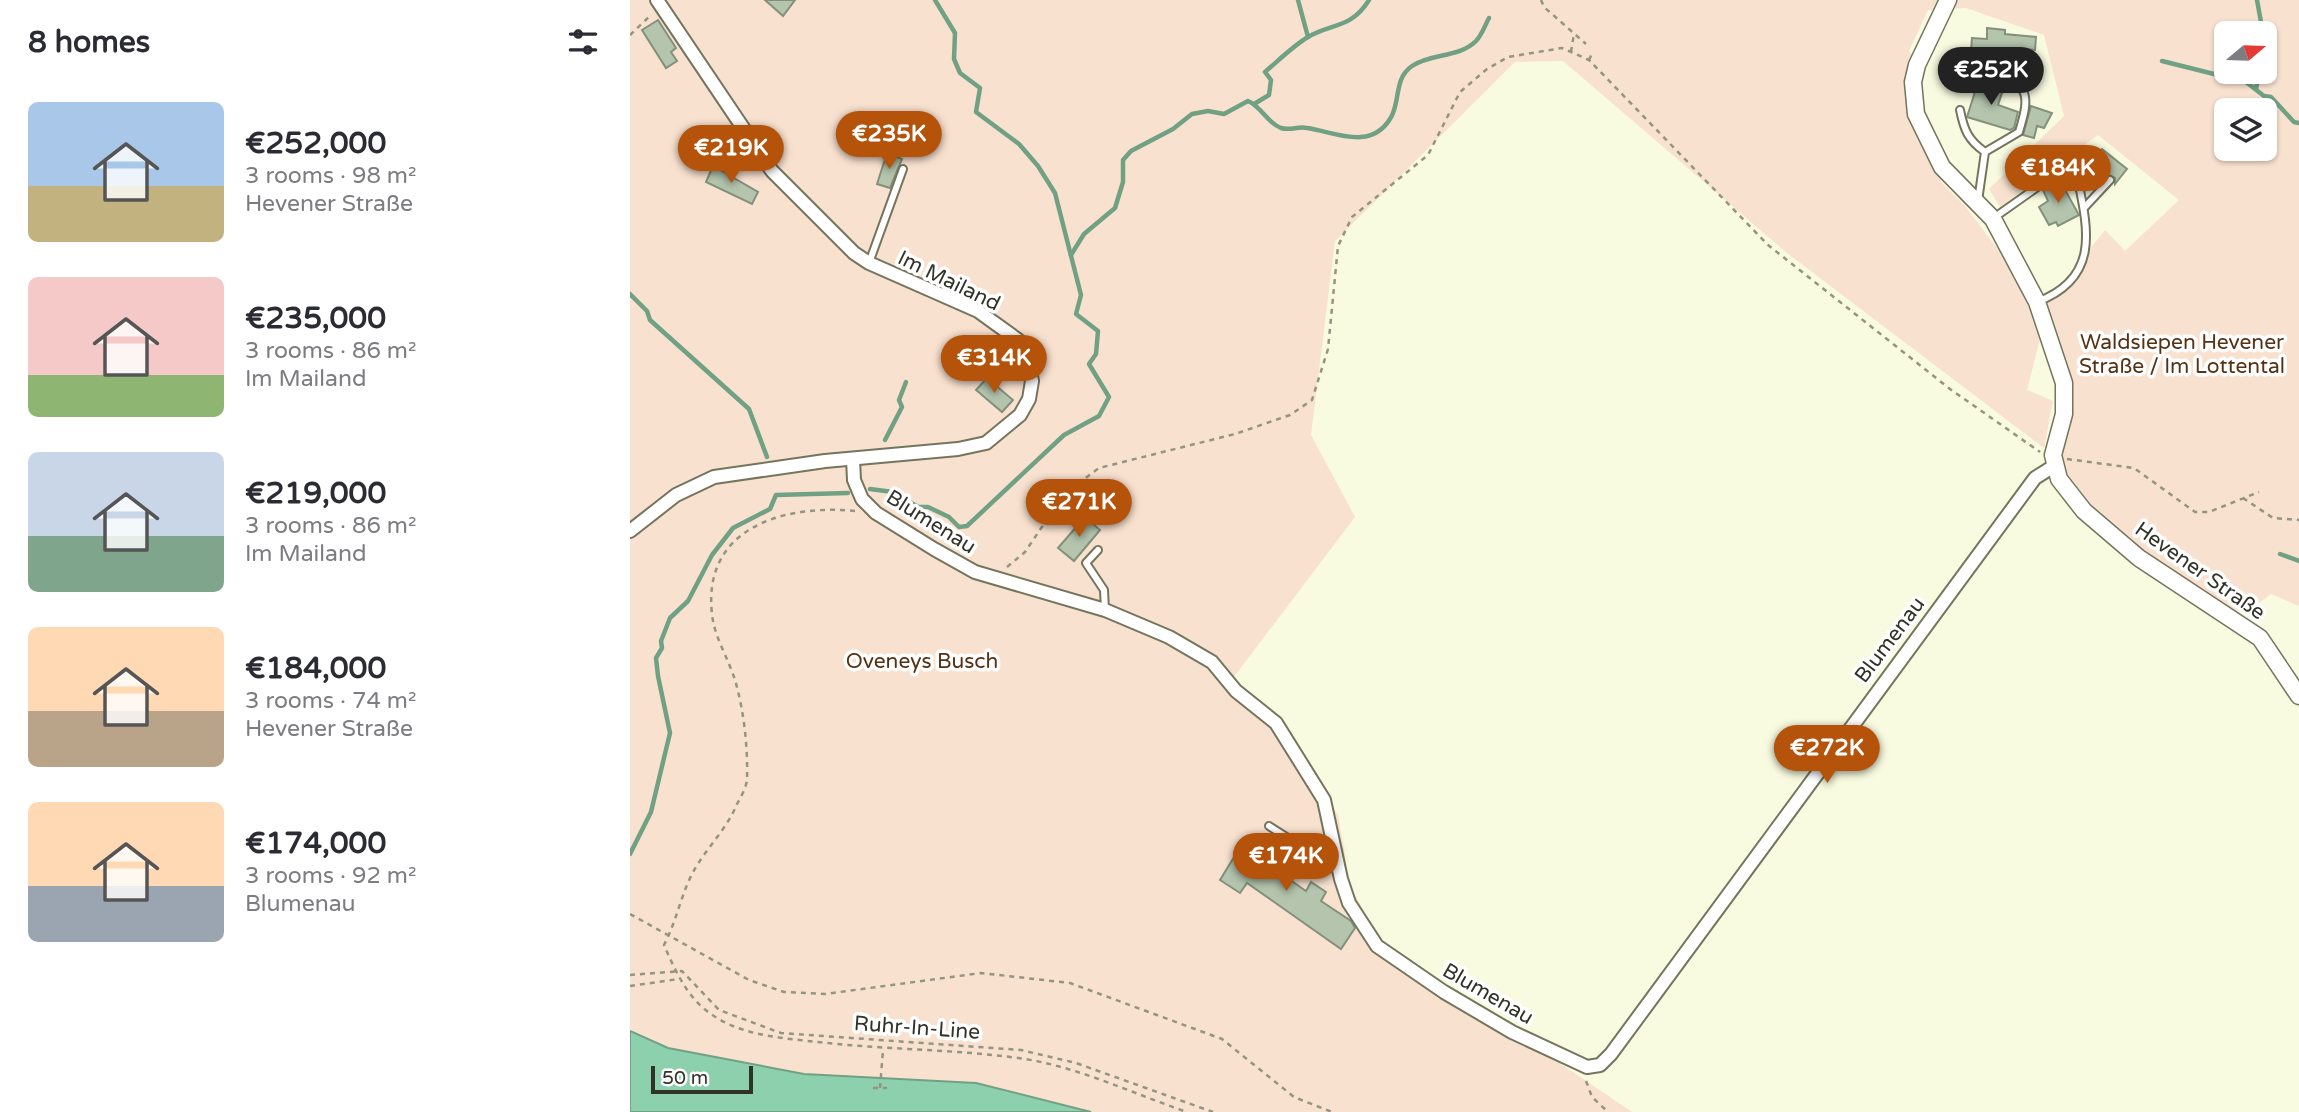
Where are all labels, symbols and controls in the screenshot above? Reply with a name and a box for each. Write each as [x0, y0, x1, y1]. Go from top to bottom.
north arrow [2214, 21, 2277, 84]
map controls [2214, 21, 2277, 161]
icon: filters [564, 23, 602, 61]
text: 8 homes [28, 24, 150, 61]
pin: €252K [1942, 48, 2040, 107]
text: €252K [1954, 56, 2028, 84]
button: layers [2214, 98, 2277, 161]
pin: €235K [840, 111, 938, 171]
text: €235K [852, 120, 926, 148]
text: €252,000 [245, 125, 386, 162]
pin: €219K [682, 125, 780, 185]
icon: home [84, 130, 168, 214]
text: €219K [694, 134, 768, 162]
pin: €184K [2009, 146, 2107, 205]
text: €184K [2021, 154, 2095, 182]
text: 3 rooms · 98 m² [245, 162, 416, 190]
text: Hevener Straße [245, 190, 413, 218]
street label: Im Mailand [894, 245, 1004, 317]
text: €235,000 [245, 300, 386, 337]
icon: home [84, 305, 168, 389]
park label: Waldsiepen Hevener Straße / Im Lottental [2079, 330, 2285, 379]
pin: €314K [945, 336, 1043, 395]
text: 3 rooms · 86 m² [245, 337, 416, 365]
text: €314K [957, 344, 1031, 372]
text: Im Mailand [245, 365, 366, 393]
text: €219,000 [245, 475, 386, 512]
icon: home [84, 480, 168, 564]
pin: €271K [1030, 480, 1128, 539]
street label: Blumenau [882, 485, 980, 559]
text: €271K [1042, 488, 1116, 516]
text: 3 rooms · 86 m² [245, 512, 416, 540]
street label: Hevener Straße [2130, 517, 2270, 625]
text: Im Mailand [245, 540, 366, 568]
street label: Blumenau [1850, 592, 1930, 688]
park label: Oveneys Busch [846, 649, 998, 674]
text: €184,000 [245, 650, 386, 687]
icon: home [84, 655, 168, 739]
text: 3 rooms · 74 m² [245, 687, 416, 715]
text: Hevener Straße [245, 715, 413, 743]
pin: €272K [1778, 726, 1876, 785]
text: €272K [1790, 734, 1864, 762]
text: €174,000 [245, 825, 386, 862]
icon: home [84, 830, 168, 914]
pin: €174K [1237, 834, 1335, 893]
text: €174K [1249, 842, 1323, 870]
text: 3 rooms · 92 m² [245, 862, 416, 890]
text: Blumenau [245, 890, 356, 918]
street label: Blumenau [1438, 958, 1538, 1030]
street label: Ruhr-In-Line [853, 1011, 981, 1045]
scale bar [651, 1063, 752, 1095]
text: 50 m [662, 1067, 708, 1089]

